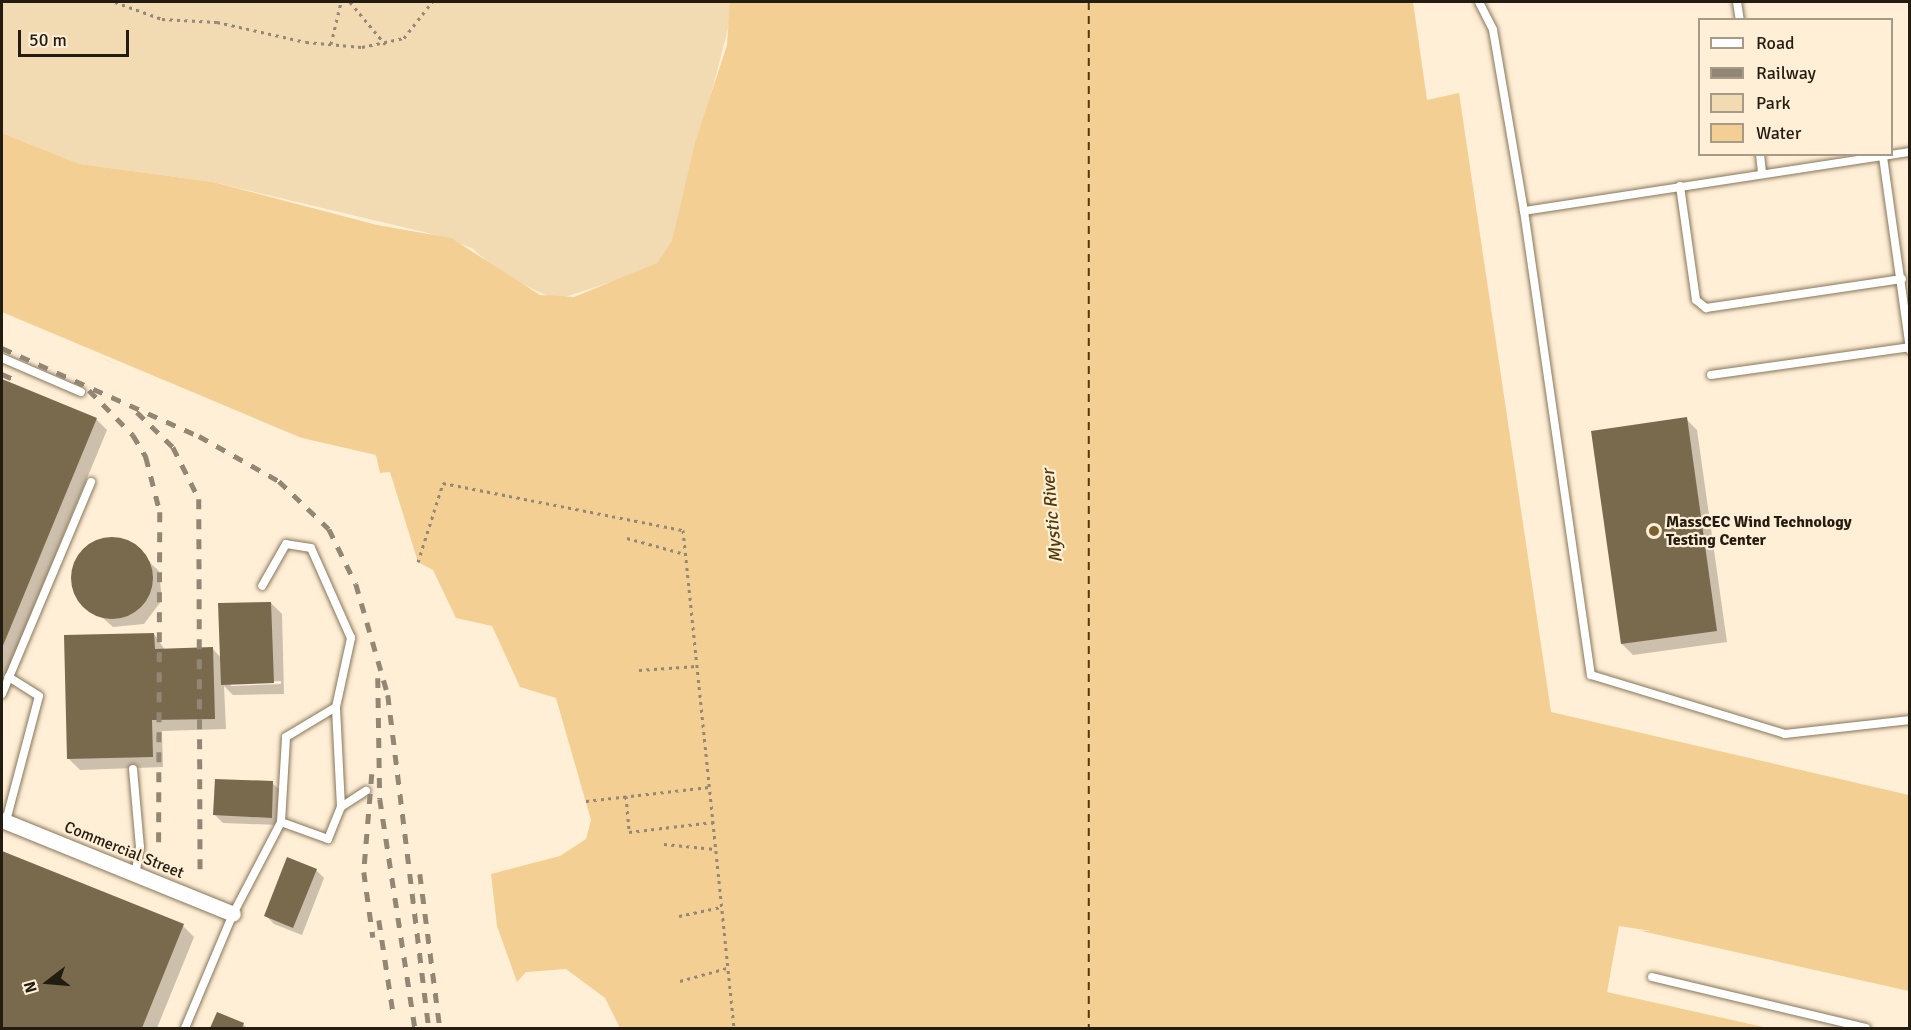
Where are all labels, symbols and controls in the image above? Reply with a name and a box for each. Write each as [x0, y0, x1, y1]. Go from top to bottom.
scale bar [21, 18, 132, 56]
legend [1698, 18, 1893, 156]
text: 50 m [29, 29, 67, 51]
text: Road [1756, 32, 1795, 54]
text: Railway [1756, 62, 1816, 84]
text: Park [1756, 92, 1791, 114]
text: Water [1756, 122, 1801, 144]
water label: Mystic River [1037, 468, 1067, 564]
place label: MassCEC Wind Technology Testing Center [1666, 512, 1852, 550]
marker: MassCEC Wind Technology Testing Center [1647, 524, 1661, 538]
street label: Commercial Street [62, 817, 186, 883]
north arrow [18, 952, 78, 1012]
text: N [20, 979, 42, 995]

